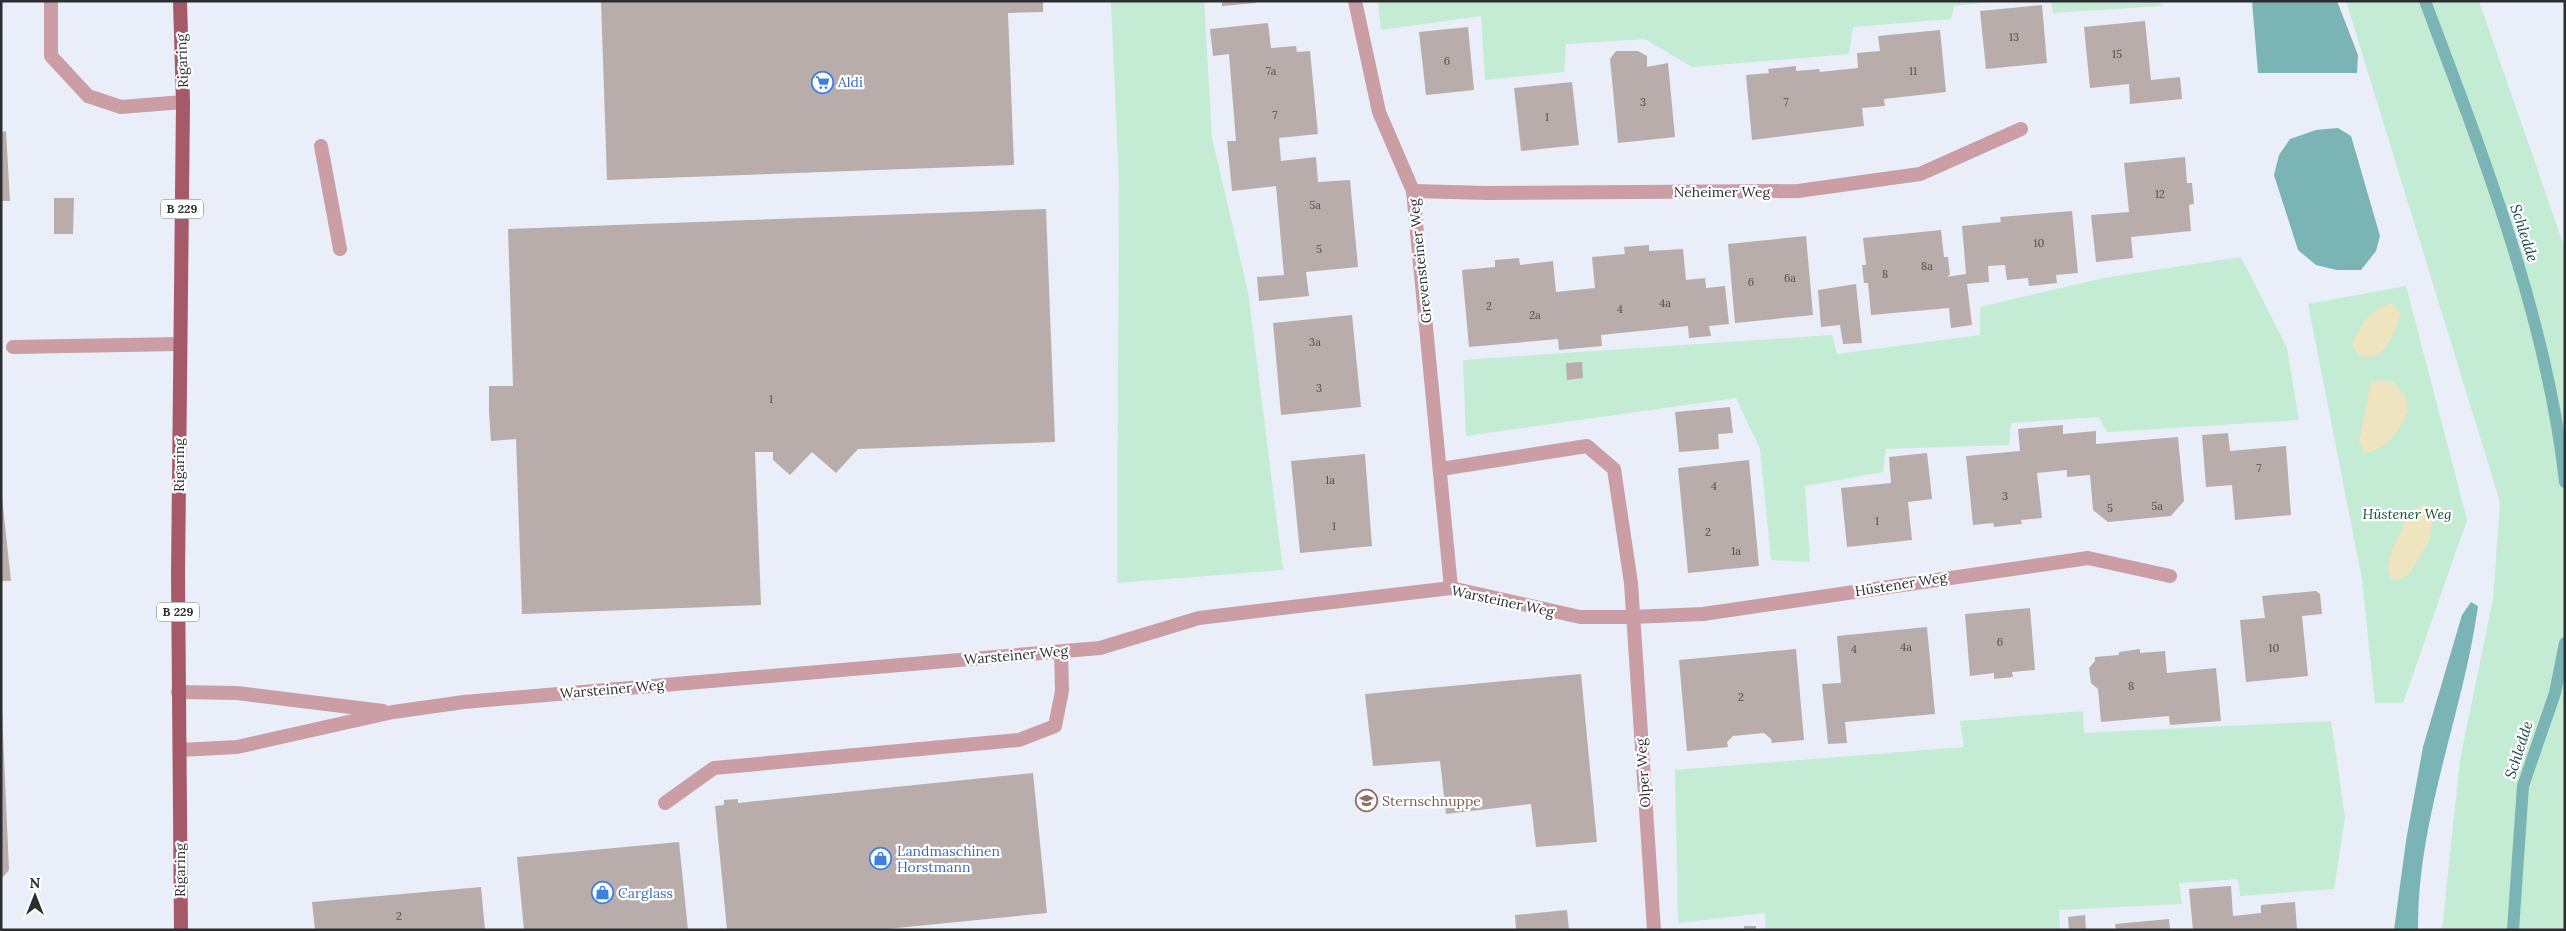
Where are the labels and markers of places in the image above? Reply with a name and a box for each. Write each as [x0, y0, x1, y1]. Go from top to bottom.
supermarket icon: Aldi [810, 70, 834, 94]
place label: Aldi [837, 73, 863, 91]
school or university icon: Sternschnuppe [1354, 789, 1378, 813]
place label: Sternschnuppe [1382, 792, 1481, 810]
place label: Landmaschinen Horstmann [897, 842, 1001, 876]
shop icon: Landmaschinen Horstmann [869, 847, 893, 871]
shop icon: Carglass [590, 881, 614, 905]
place label: Carglass [618, 884, 673, 902]

